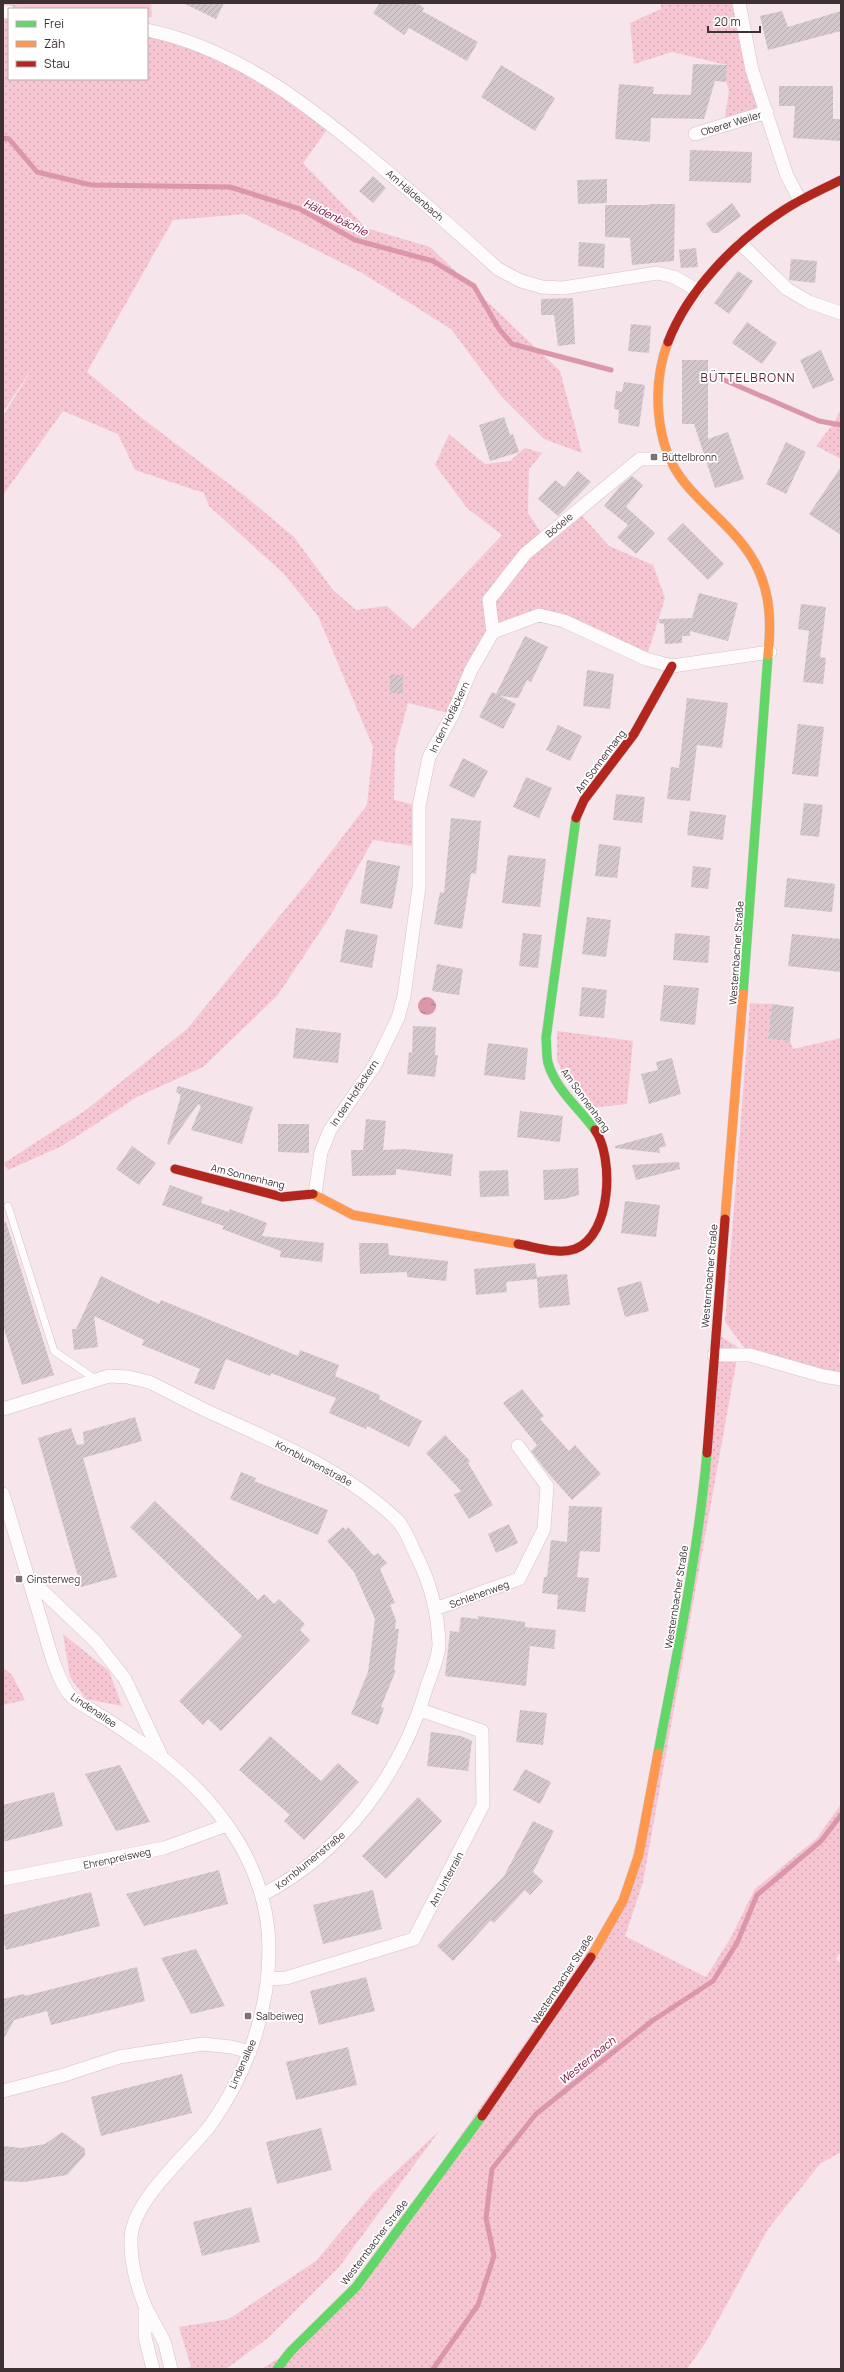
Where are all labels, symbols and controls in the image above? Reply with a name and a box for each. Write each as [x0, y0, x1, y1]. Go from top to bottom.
legend [8, 8, 148, 80]
scale bar [708, 8, 760, 34]
text: 20 m [714, 13, 741, 30]
text: Frei [44, 15, 64, 32]
text: Zäh [44, 35, 65, 52]
text: Stau [44, 55, 70, 72]
street label: Oberer Weiler [699, 107, 763, 139]
street label: Am Häldenbach [383, 166, 447, 224]
water label: Häldenbächle [301, 195, 371, 239]
district label: BÜTTELBRONN [701, 369, 795, 386]
place label: Büttelbronn [662, 450, 717, 464]
marker: Büttelbronn [649, 452, 659, 462]
street label: Bödele [542, 509, 576, 541]
street label: In den Hofäckern [426, 679, 472, 755]
street label: Am Sonnenhang [572, 726, 628, 795]
street label: Westernbacher Straße [725, 900, 747, 1006]
street label: In den Hofäckern [327, 1057, 381, 1129]
street label: Am Sonnenhang [558, 1065, 614, 1135]
street label: Am Sonnenhang [210, 1160, 287, 1192]
street label: Westernbacher Straße [697, 1223, 721, 1329]
street label: Kornblumenstraße [273, 1437, 355, 1489]
street label: Westernbacher Straße [661, 1544, 691, 1650]
place label: Ginsterweg [27, 1572, 80, 1586]
marker: Ginsterweg [14, 1574, 24, 1584]
street label: Schlehenweg [447, 1577, 511, 1611]
street label: Lindenallee [68, 1689, 120, 1731]
street label: Kornblumenstraße [272, 1828, 348, 1892]
street label: Ehrenpreisweg [82, 1844, 152, 1872]
street label: Am Unterrain [426, 1849, 466, 1909]
street label: Westernbacher Straße [528, 1931, 596, 2027]
place label: Salbeiweg [256, 2009, 303, 2023]
marker: Salbeiweg [243, 2011, 253, 2021]
water label: Westernbach [556, 2032, 619, 2087]
street label: Lindenallee [225, 2037, 259, 2091]
street label: Westernbacher Straße [337, 2196, 411, 2288]

